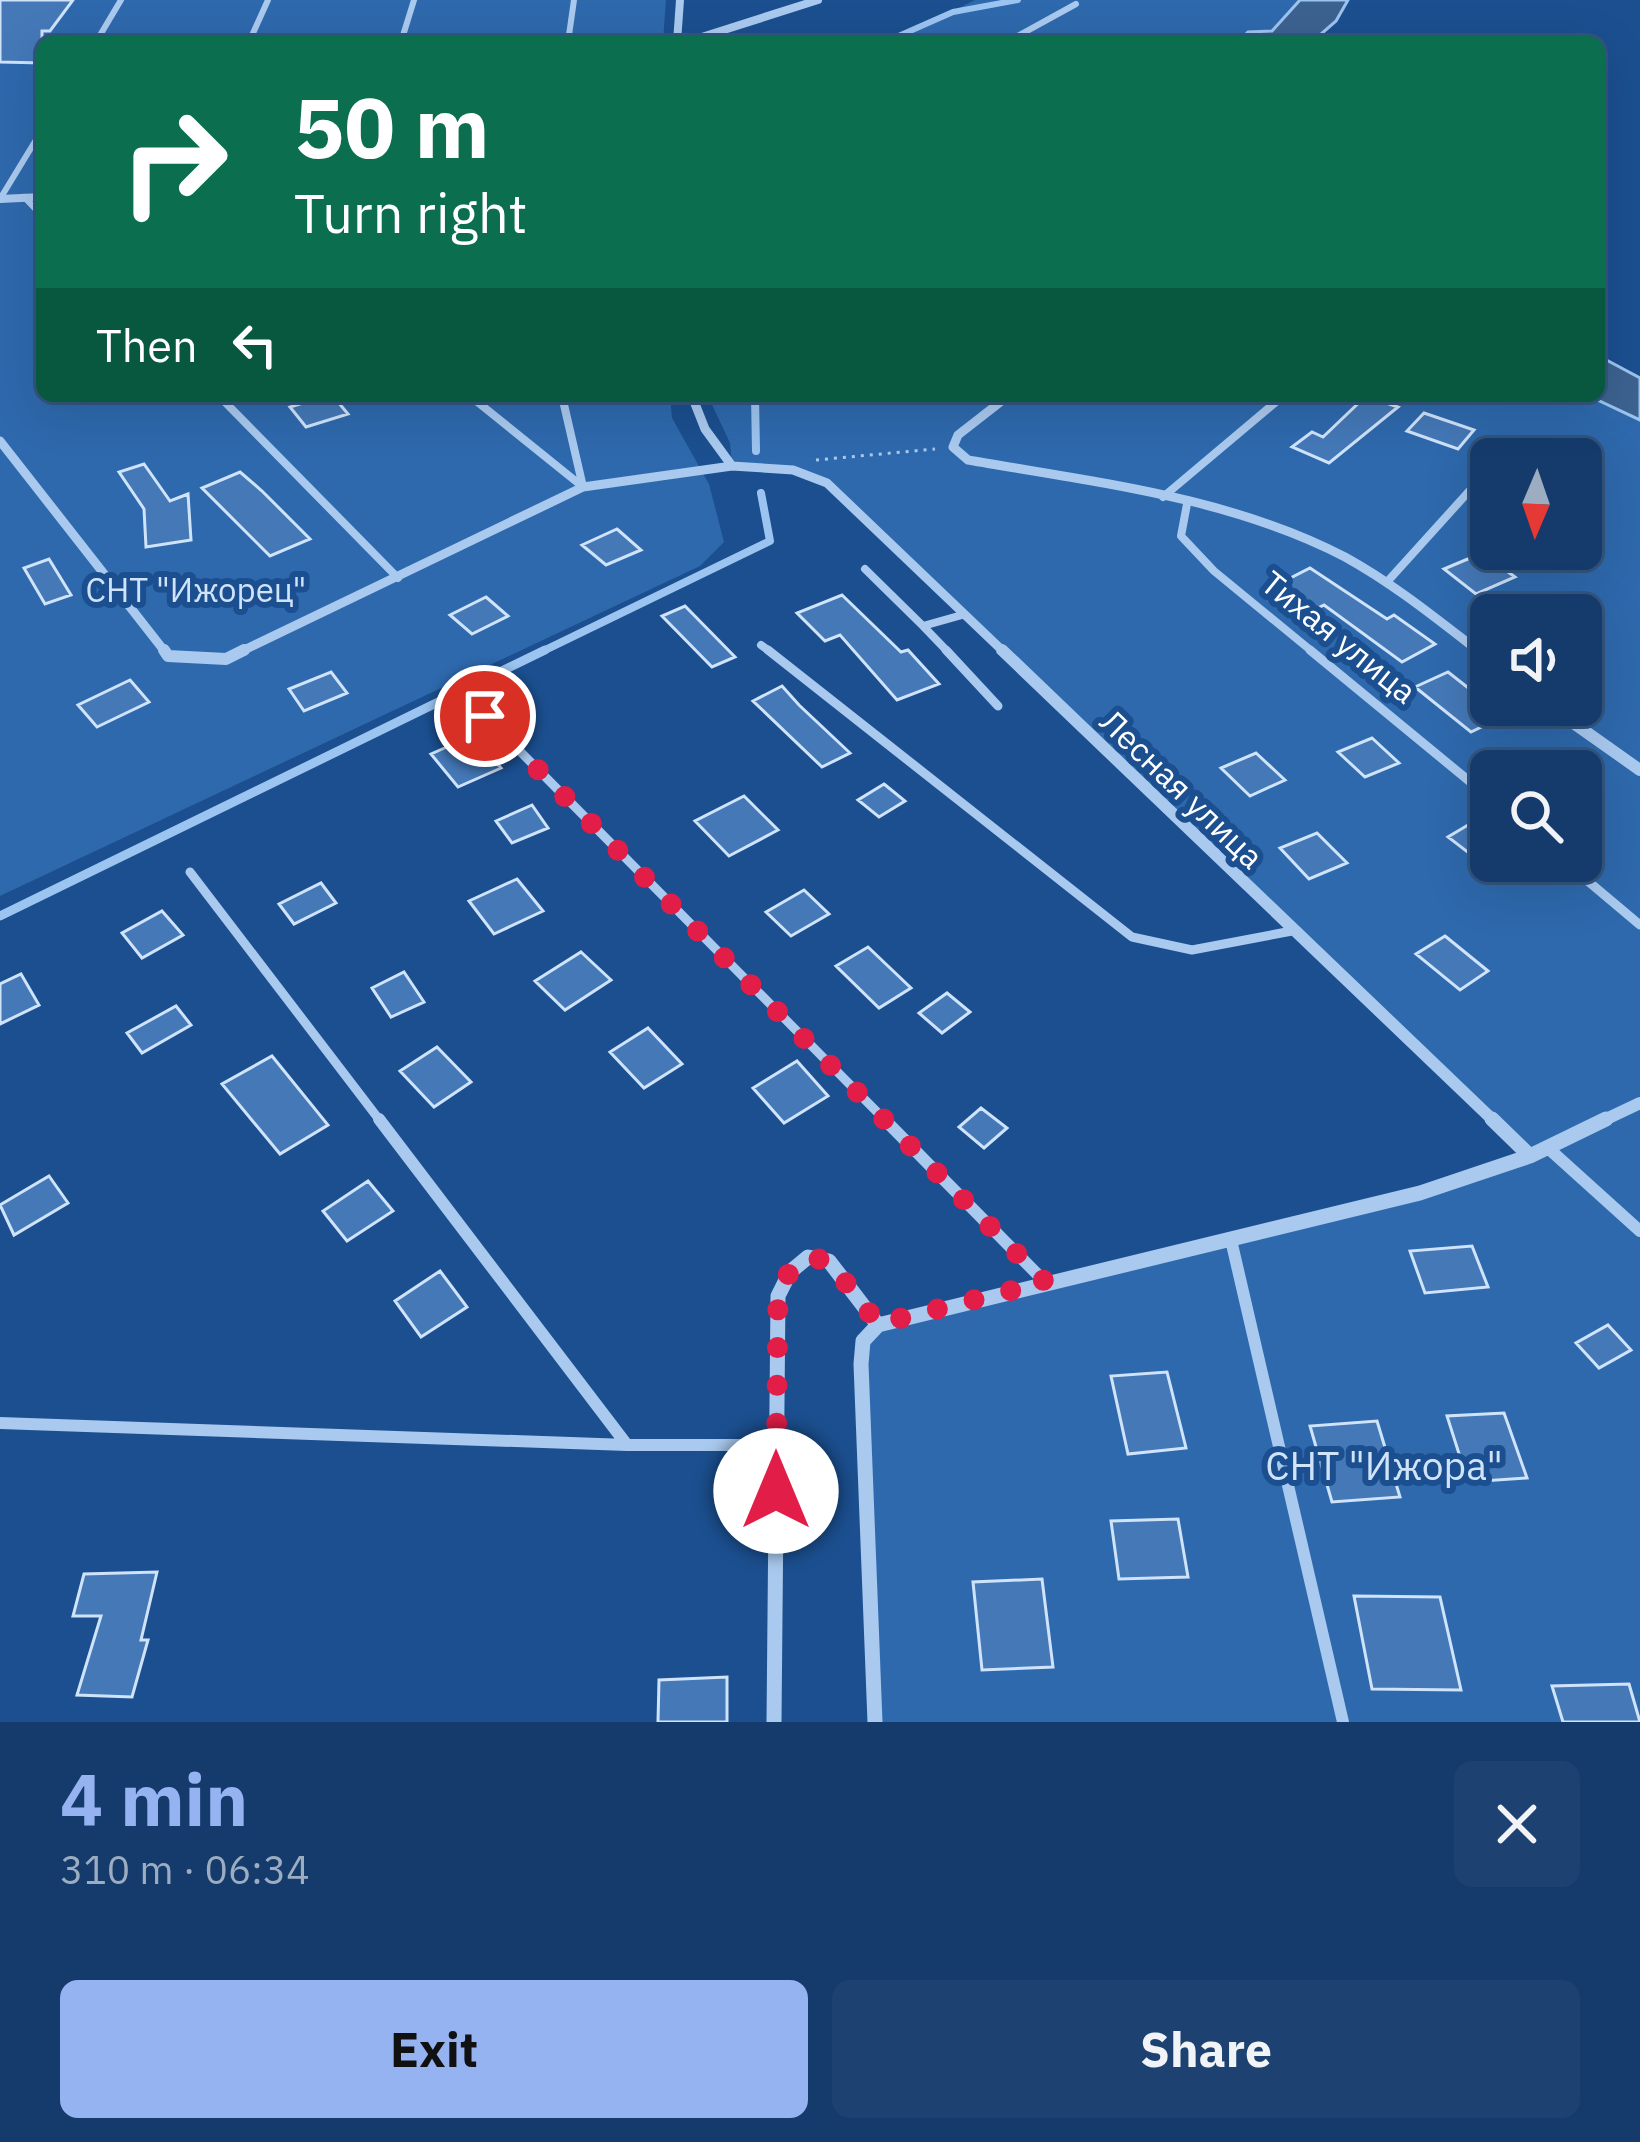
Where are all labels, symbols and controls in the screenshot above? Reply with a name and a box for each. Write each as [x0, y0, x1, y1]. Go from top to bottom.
text: 50 m [294, 72, 490, 181]
icon: right [96, 84, 252, 240]
text: Turn right [294, 178, 528, 248]
icon: left [222, 312, 288, 378]
text: Then [96, 316, 198, 374]
north arrow [1470, 438, 1602, 570]
map controls [1470, 438, 1602, 882]
street label: Тихая улица [1253, 561, 1426, 712]
park label: СНТ "Ижорец" [86, 568, 306, 611]
button: sound [1470, 594, 1602, 726]
pin [434, 665, 536, 767]
icon: arrive [452, 683, 518, 749]
street label: Лесная улица [1091, 700, 1273, 877]
button: search [1470, 750, 1602, 882]
position arrow [713, 1428, 839, 1554]
park label: СНТ "Ижора" [1265, 1440, 1503, 1491]
text: 4 min [60, 1752, 248, 1846]
button: close [1454, 1761, 1580, 1887]
text: 310 m · 06:34 [60, 1844, 310, 1895]
button: Exit [60, 1980, 808, 2118]
button: Share [832, 1980, 1580, 2118]

